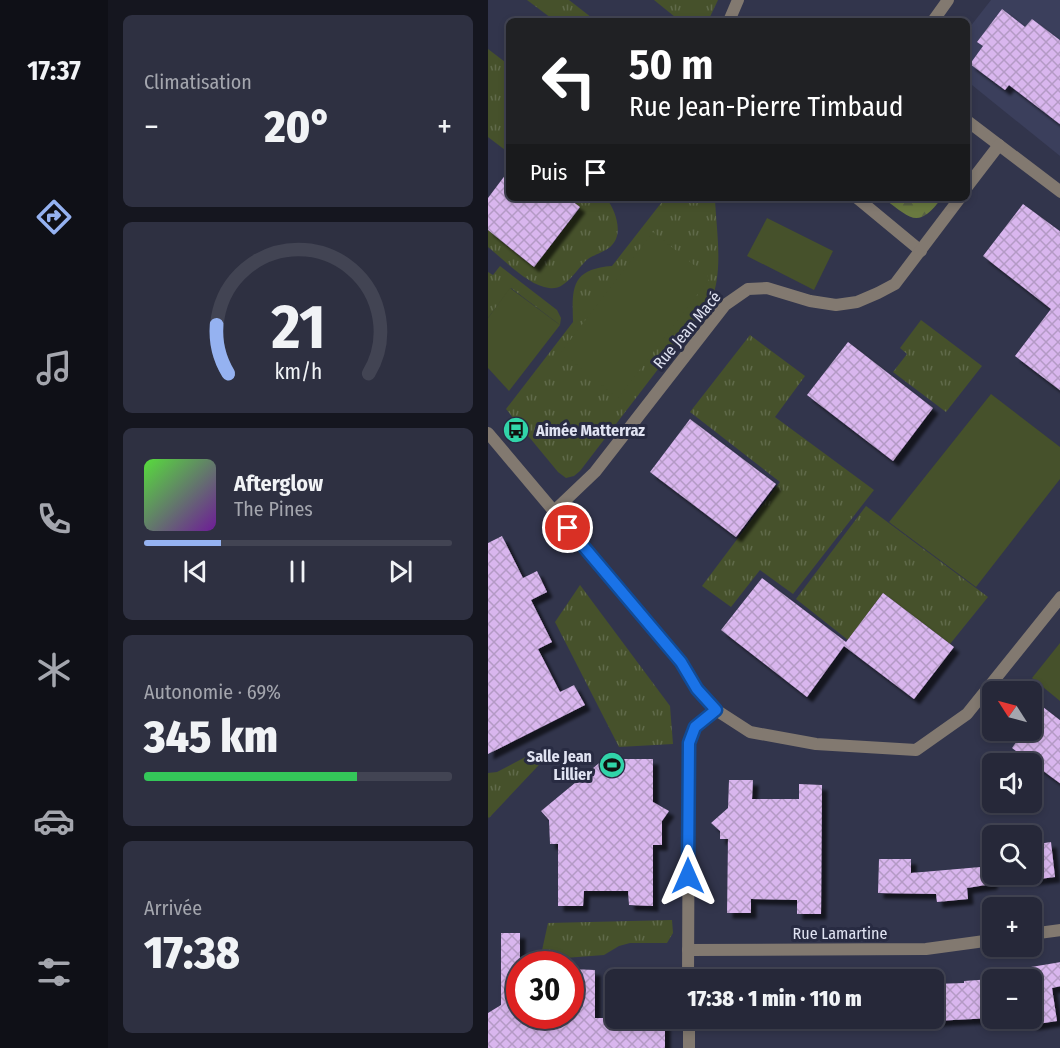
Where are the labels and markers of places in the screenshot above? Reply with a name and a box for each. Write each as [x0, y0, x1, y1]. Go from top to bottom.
bus stop icon: Aimée Matterraz [501, 415, 531, 445]
place label: Aimée Matterraz [535, 421, 645, 440]
pin [542, 502, 593, 553]
place label: Salle Jean Lillier [527, 747, 592, 784]
sports icon: Salle Jean Lillier [597, 750, 627, 780]

